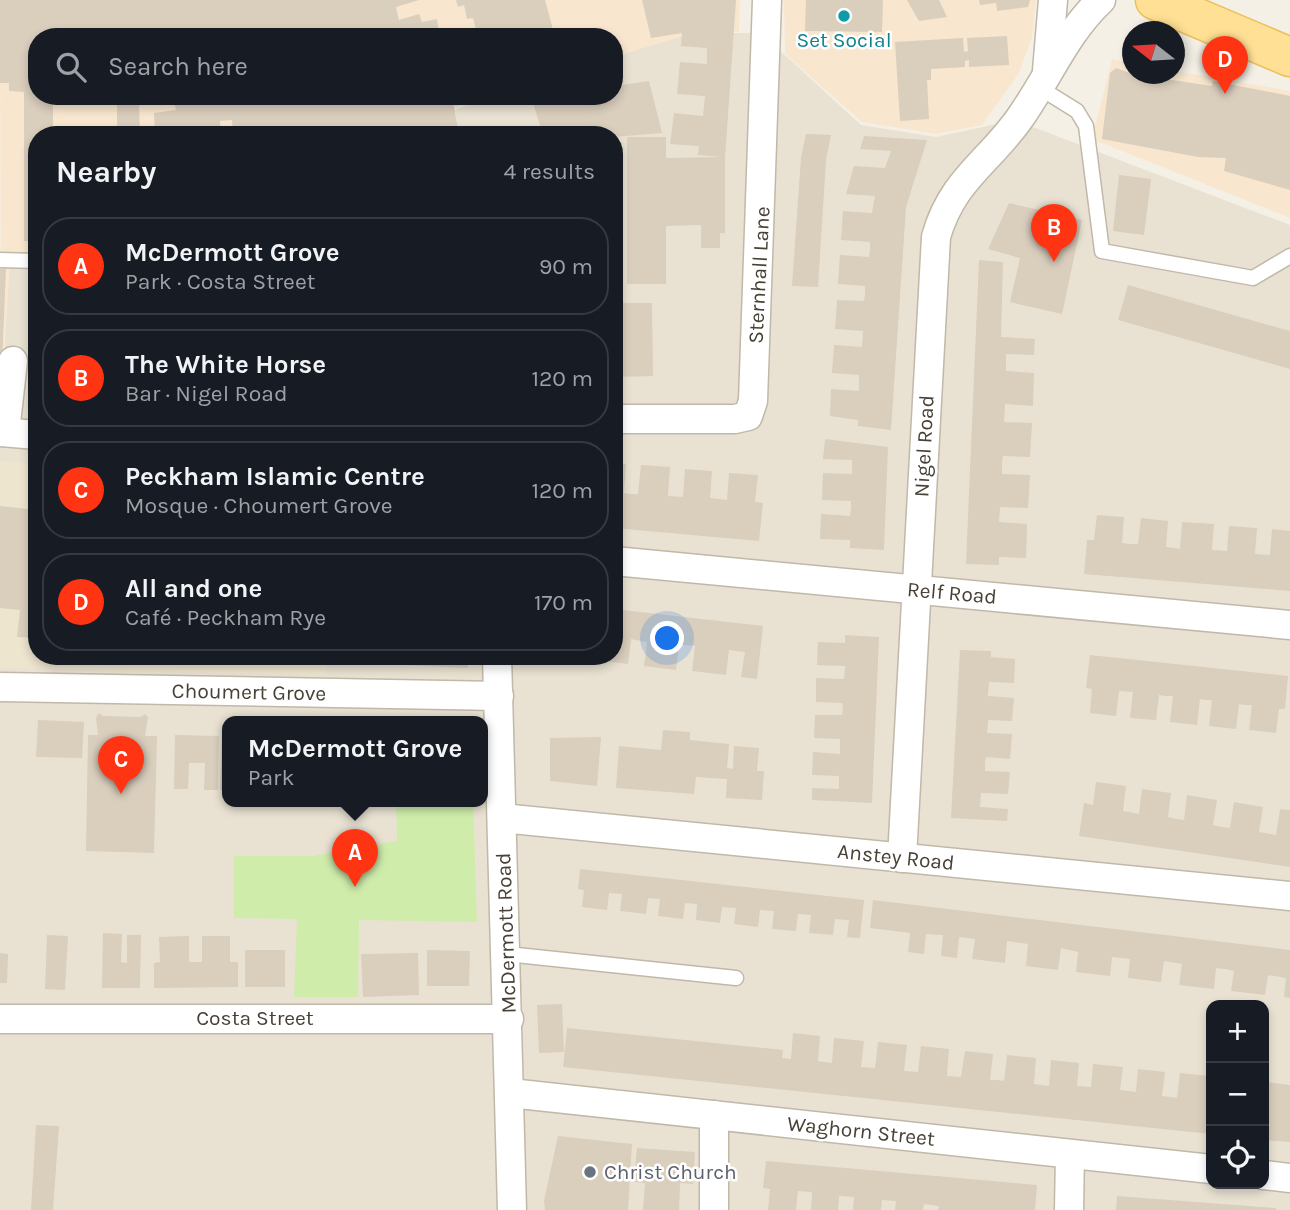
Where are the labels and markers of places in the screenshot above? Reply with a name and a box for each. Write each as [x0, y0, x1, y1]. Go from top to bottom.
marker: Set Social [836, 8, 852, 24]
place label: Set Social [796, 28, 892, 52]
pin: D [1202, 36, 1248, 94]
pin: B [1031, 204, 1077, 262]
pin: C [98, 736, 144, 794]
pin: A [332, 829, 378, 887]
place label: Christ Church [604, 1160, 737, 1184]
marker: Christ Church [582, 1164, 598, 1180]

